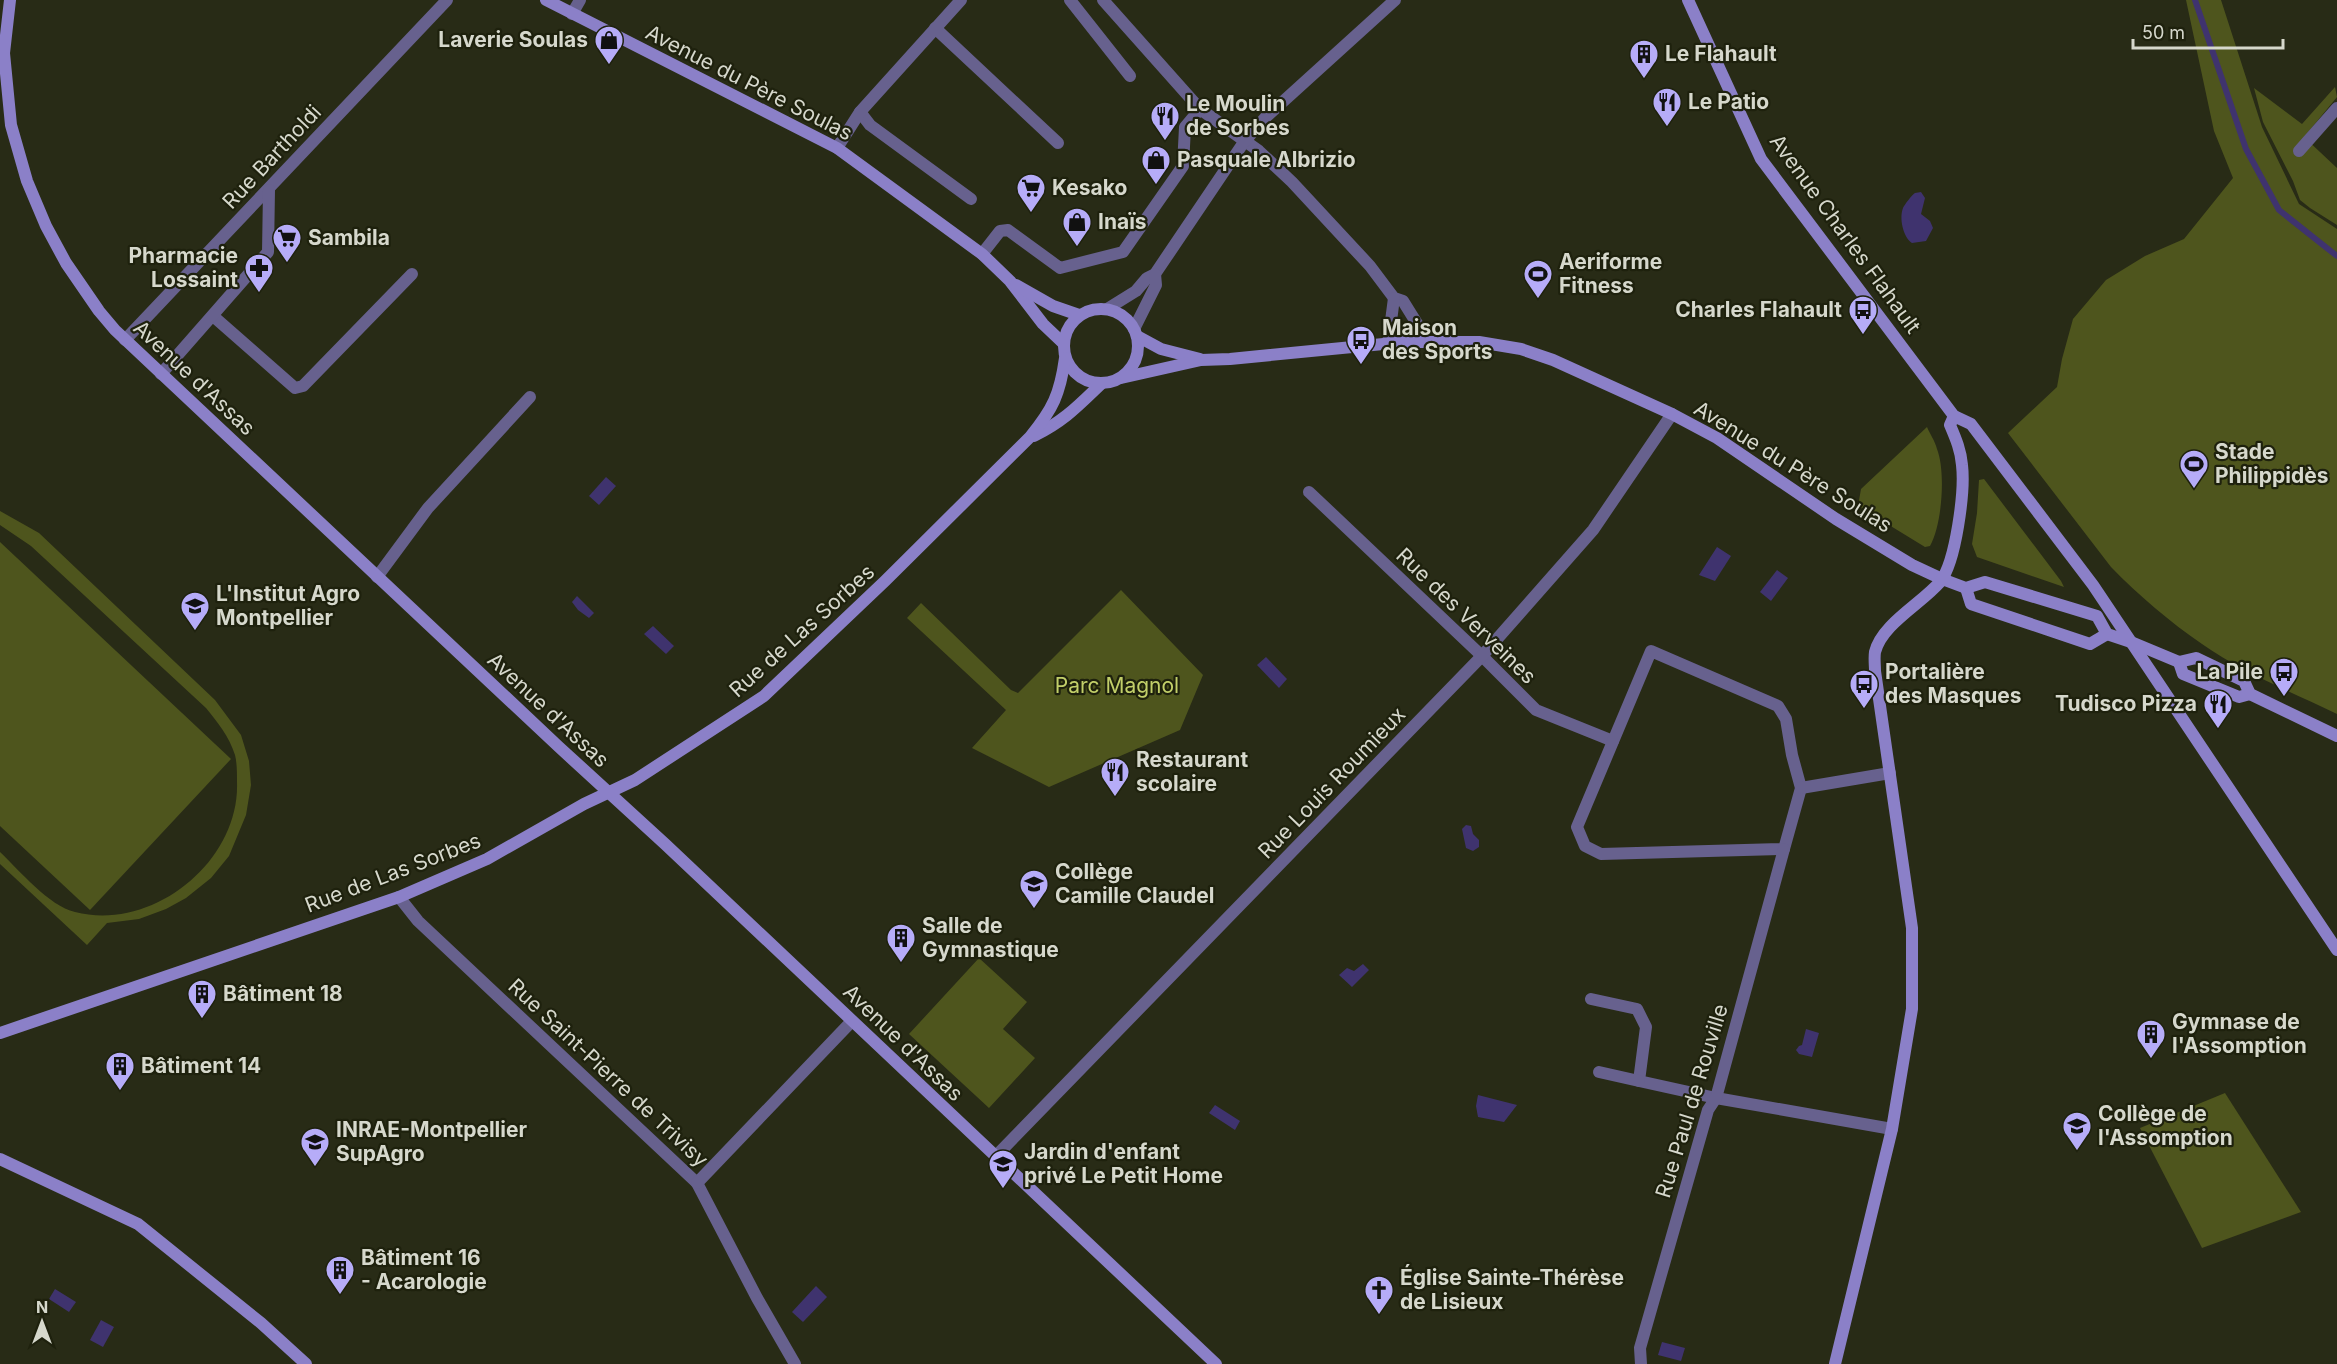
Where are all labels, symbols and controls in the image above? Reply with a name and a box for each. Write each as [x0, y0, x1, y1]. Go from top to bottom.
scale bar [2133, 12, 2283, 50]
street label: Avenue du Père Soulas [642, 20, 857, 146]
text: 50 m [2142, 22, 2185, 43]
shop icon: Laverie Soulas [593, 24, 625, 66]
place label: Laverie Soulas [438, 27, 588, 52]
building icon: Le Flahault [1628, 38, 1660, 80]
place label: Le Flahault [1665, 41, 1777, 66]
restaurant icon: Le Patio [1651, 86, 1683, 128]
place label: Le Patio [1688, 89, 1769, 114]
place label: Le Moulin de Sorbes [1186, 91, 1290, 140]
street label: Rue Bartholdi [217, 100, 326, 214]
restaurant icon: Le Moulin de Sorbes [1149, 100, 1181, 142]
street label: Avenue Charles Flahault [1765, 129, 1926, 338]
shop icon: Pasquale Albrizio [1140, 144, 1172, 186]
place label: Pasquale Albrizio [1177, 147, 1356, 172]
supermarket icon: Kesako [1015, 172, 1047, 214]
place label: Kesako [1052, 175, 1127, 200]
shop icon: Inaïs [1061, 206, 1093, 248]
place label: Inaïs [1098, 209, 1147, 234]
supermarket icon: Sambila [271, 222, 303, 264]
place label: Sambila [308, 225, 390, 250]
place label: Pharmacie Lossaint [129, 243, 238, 292]
place label: Aeriforme Fitness [1559, 249, 1662, 298]
pharmacy icon: Pharmacie Lossaint [243, 252, 275, 294]
sports icon: Aeriforme Fitness [1522, 258, 1554, 300]
bus stop icon: Charles Flahault [1847, 294, 1879, 336]
place label: Charles Flahault [1675, 297, 1842, 322]
street label: Avenue d'Assas [129, 315, 260, 440]
place label: Maison des Sports [1382, 315, 1493, 364]
bus stop icon: Maison des Sports [1345, 324, 1377, 366]
street label: Avenue du Père Soulas [1690, 395, 1897, 538]
place label: Stade Philippidès [2215, 439, 2328, 488]
sports icon: Stade Philippidès [2178, 448, 2210, 490]
street label: Rue des Verveines [1391, 543, 1541, 689]
street label: Rue de Las Sorbes [724, 559, 879, 702]
place label: L'Institut Agro Montpellier [216, 581, 360, 630]
school or university icon: L'Institut Agro Montpellier [179, 590, 211, 632]
street label: Avenue d'Assas [483, 647, 614, 772]
bus stop icon: La Pile [2268, 656, 2300, 698]
place label: Portalière des Masques [1885, 659, 2022, 708]
place label: La Pile [2196, 659, 2263, 684]
bus stop icon: Portalière des Masques [1848, 668, 1880, 710]
park label: Parc Magnol [1055, 673, 1179, 698]
restaurant icon: Tudisco Pizza [2202, 688, 2234, 730]
place label: Tudisco Pizza [2055, 691, 2197, 716]
street label: Rue Louis Roumieux [1253, 702, 1410, 864]
place label: Restaurant scolaire [1136, 747, 1248, 796]
restaurant icon: Restaurant scolaire [1099, 756, 1131, 798]
street label: Rue de Las Sorbes [301, 827, 484, 918]
place label: Collège Camille Claudel [1055, 859, 1214, 908]
school or university icon: Collège Camille Claudel [1018, 868, 1050, 910]
place label: Salle de Gymnastique [922, 913, 1059, 962]
building icon: Salle de Gymnastique [885, 922, 917, 964]
street label: Rue Saint-Pierre de Trivisy [503, 973, 714, 1172]
building icon: Bâtiment 18 [186, 978, 218, 1020]
street label: Avenue d'Assas [838, 979, 968, 1106]
place label: Bâtiment 18 [223, 981, 343, 1006]
street label: Rue Paul de Rouville [1650, 1001, 1733, 1201]
place label: Gymnase de l'Assomption [2172, 1009, 2307, 1058]
building icon: Gymnase de l'Assomption [2135, 1018, 2167, 1060]
building icon: Bâtiment 14 [104, 1050, 136, 1092]
place label: Bâtiment 14 [141, 1053, 261, 1078]
place label: Collège de l'Assomption [2098, 1101, 2233, 1150]
school or university icon: Collège de l'Assomption [2061, 1110, 2093, 1152]
place label: INRAE-Montpellier SupAgro [336, 1117, 527, 1166]
school or university icon: INRAE-Montpellier SupAgro [299, 1126, 331, 1168]
place label: Jardin d'enfant privé Le Petit Home [1024, 1139, 1223, 1188]
school or university icon: Jardin d'enfant privé Le Petit Home [987, 1148, 1019, 1190]
place label: Bâtiment 16 - Acarologie [361, 1245, 487, 1294]
building icon: Bâtiment 16 - Acarologie [324, 1254, 356, 1296]
place label: Église Sainte-Thérèse de Lisieux [1400, 1264, 1624, 1314]
church icon: Église Sainte-Thérèse de Lisieux [1363, 1274, 1395, 1316]
north arrow [12, 1292, 72, 1352]
text: N [36, 1297, 48, 1317]

